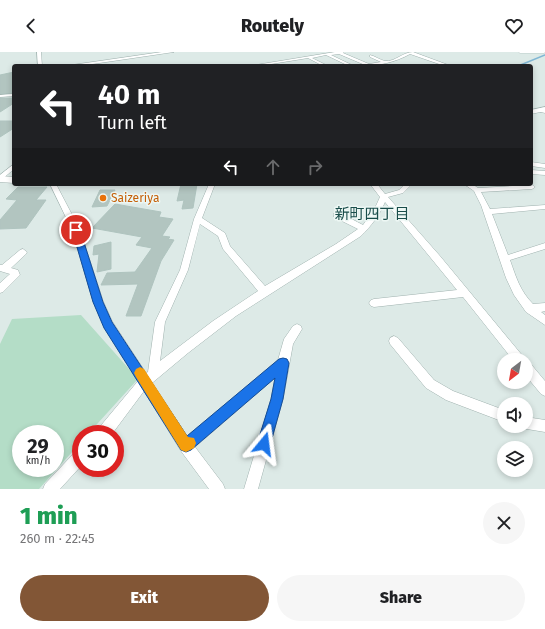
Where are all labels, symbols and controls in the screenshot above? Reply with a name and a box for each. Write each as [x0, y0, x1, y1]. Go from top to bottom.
icon: back [20, 15, 42, 37]
text: Routely [241, 15, 304, 37]
icon: heart [503, 15, 525, 37]
text: 40 m [98, 78, 161, 111]
icon: left [32, 80, 84, 132]
text: Turn left [98, 112, 167, 134]
icon: left [220, 156, 242, 178]
icon: ahead [262, 156, 284, 178]
icon: right [304, 156, 326, 178]
place label: Saizeriya [111, 191, 159, 205]
marker: Saizeriya [98, 193, 108, 203]
district label: 新町四丁目 [334, 205, 410, 223]
pin [59, 213, 93, 247]
icon: arrive [65, 219, 87, 241]
north arrow [497, 353, 533, 389]
map controls [497, 353, 533, 477]
button: sound [497, 397, 533, 433]
position arrow [243, 423, 285, 465]
speed limit sign: 30 [72, 425, 124, 477]
text: 29 [27, 434, 49, 458]
button: layers [497, 441, 533, 477]
text: km/h [26, 455, 50, 467]
text: 1 min [20, 502, 78, 530]
button: close [483, 502, 525, 544]
text: 260 m · 22:45 [20, 531, 94, 546]
button: Exit [20, 575, 269, 621]
button: Share [277, 575, 525, 621]

